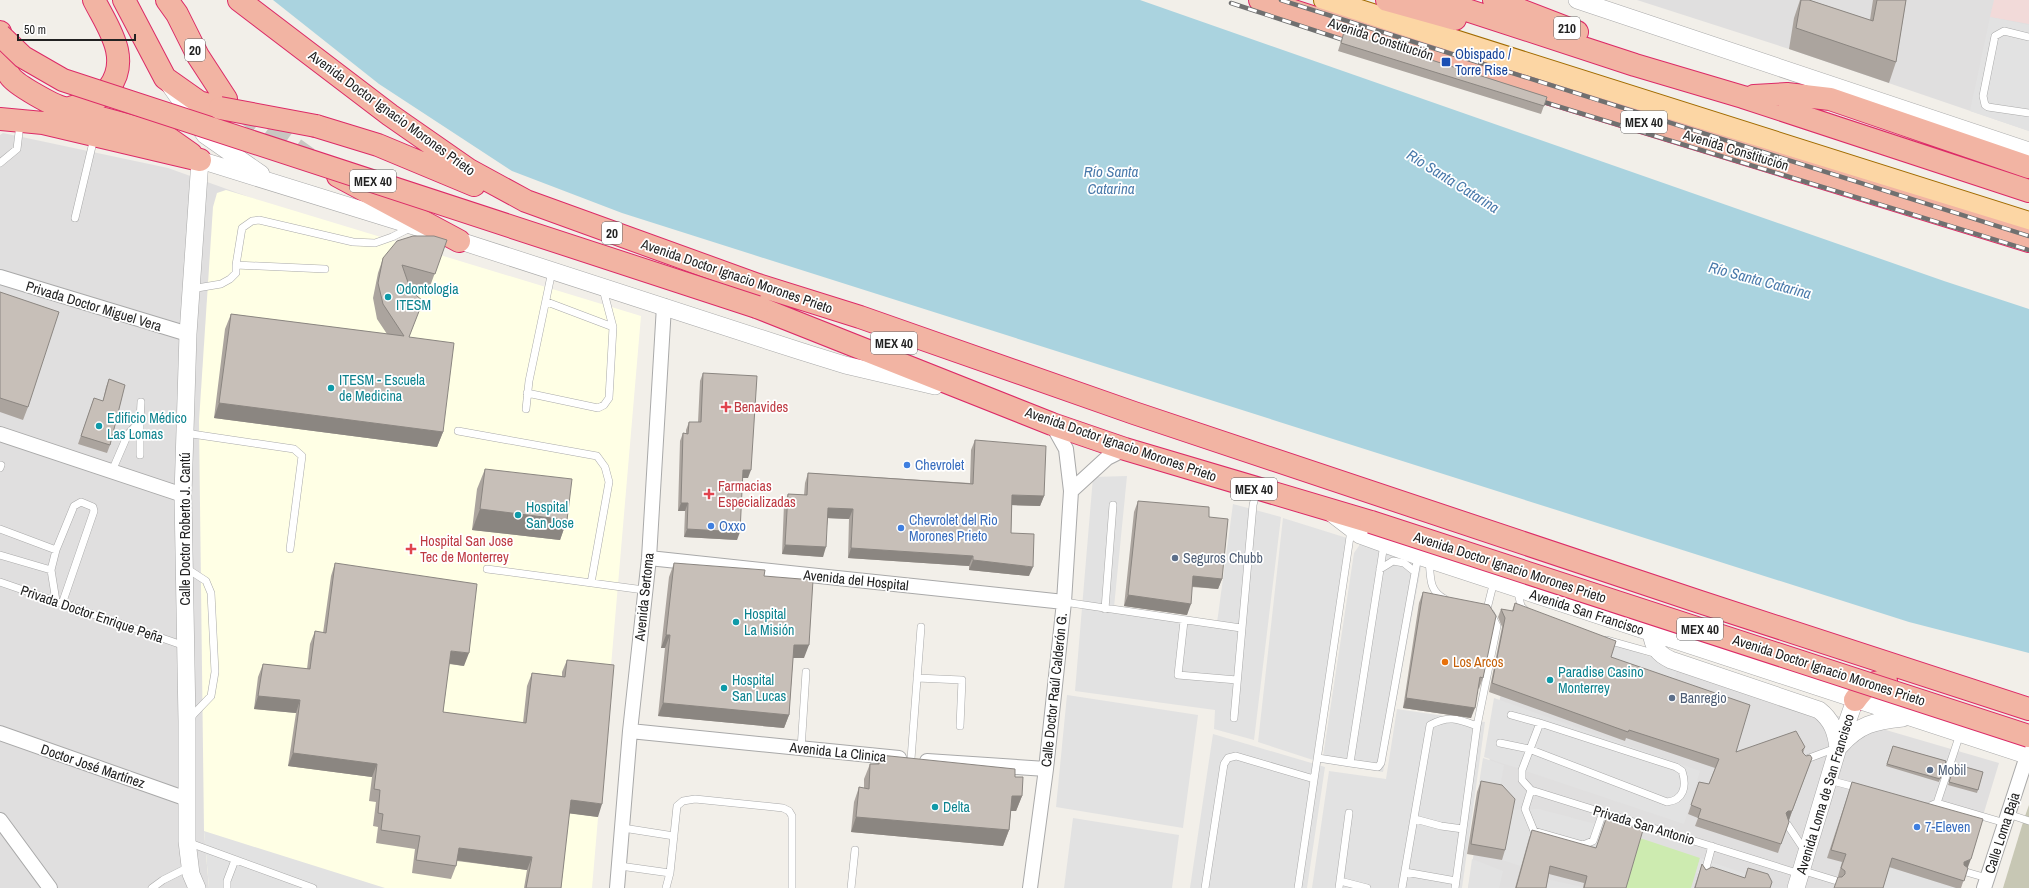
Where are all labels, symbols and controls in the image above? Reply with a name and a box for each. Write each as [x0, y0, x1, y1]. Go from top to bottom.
street label: Avenida Constitución [1325, 13, 1436, 64]
scale bar [18, 16, 135, 42]
road number: 210 [1554, 17, 1580, 39]
text: 50 m [24, 22, 46, 38]
road number: 20 [185, 39, 205, 61]
place label: Obispado / Torre Rise [1455, 45, 1512, 79]
street label: Avenida Doctor Ignacio Morones Prieto [304, 46, 479, 179]
marker: Obispado / Torre Rise [1440, 56, 1452, 68]
road number: MEX 40 [1621, 111, 1667, 133]
street label: Avenida Constitución [1680, 125, 1791, 175]
water label: Río Santa Catarina [1403, 144, 1503, 218]
water label: Río Santa Catarina [1084, 161, 1139, 199]
road number: MEX 40 [350, 170, 396, 192]
road number: 20 [602, 222, 622, 244]
street label: Avenida Doctor Ignacio Morones Prieto [638, 234, 835, 317]
water label: Río Santa Catarina [1706, 256, 1814, 304]
street label: Privada Doctor Miguel Vera [24, 277, 165, 335]
place label: Odontologia ITESM [396, 280, 459, 314]
marker: Odontologia ITESM [383, 292, 393, 302]
road number: MEX 40 [871, 332, 917, 354]
place label: ITESM - Escuela de Medicina [339, 371, 426, 405]
marker: ITESM - Escuela de Medicina [326, 383, 336, 393]
place label: Benavides [734, 398, 789, 416]
marker: Benavides [721, 402, 731, 412]
street label: Avenida Doctor Ignacio Morones Prieto [1022, 402, 1219, 485]
place label: Edificio Médico Las Lomas [107, 409, 187, 443]
marker: Edificio Médico Las Lomas [94, 421, 104, 431]
street label: Calle Doctor Roberto J. Cantú [176, 452, 194, 606]
place label: Chevrolet [915, 456, 964, 474]
marker: Chevrolet [902, 460, 912, 470]
place label: Farmacias Especializadas [718, 477, 796, 511]
road number: MEX 40 [1231, 478, 1277, 500]
marker: Farmacias Especializadas [703, 488, 715, 500]
place label: Hospital San Jose [526, 498, 574, 532]
marker: Hospital San Jose [513, 510, 523, 520]
place label: Chevrolet del Rio Morones Prieto [909, 511, 998, 545]
place label: Oxxo [719, 517, 746, 535]
marker: Oxxo [706, 521, 716, 531]
marker: Chevrolet del Rio Morones Prieto [896, 523, 906, 533]
street label: Avenida Doctor Ignacio Morones Prieto [1410, 527, 1609, 607]
place label: Hospital San Jose Tec de Monterrey [420, 532, 513, 566]
marker: Hospital San Jose Tec de Monterrey [405, 543, 417, 555]
place label: Seguros Chubb [1183, 549, 1263, 567]
street label: Avenida Sertoma [630, 551, 658, 643]
marker: Seguros Chubb [1170, 553, 1180, 563]
street label: Avenida del Hospital [801, 565, 910, 594]
street label: Privada Doctor Enrique Peña [18, 581, 166, 647]
street label: Avenida San Francisco [1527, 585, 1646, 639]
place label: Hospital La Misión [744, 605, 794, 639]
street label: Calle Doctor Raúl Calderón G. [1037, 612, 1071, 768]
marker: Hospital La Misión [731, 617, 741, 627]
road number: MEX 40 [1677, 618, 1723, 640]
street label: Avenida Doctor Ignacio Morones Prieto [1729, 630, 1928, 710]
place label: Los Arcos [1453, 653, 1504, 671]
marker: Los Arcos [1440, 657, 1450, 667]
place label: Paradise Casino Monterrey [1558, 663, 1644, 697]
place label: Hospital San Lucas [732, 671, 787, 705]
marker: Paradise Casino Monterrey [1545, 675, 1555, 685]
marker: Hospital San Lucas [719, 683, 729, 693]
place label: Banregio [1680, 689, 1727, 707]
marker: Banregio [1667, 693, 1677, 703]
street label: Avenida Loma de San Francisco [1792, 712, 1858, 877]
street label: Avenida La Clinica [788, 738, 888, 766]
street label: Doctor José Martínez [38, 740, 148, 792]
place label: Mobil [1938, 761, 1966, 779]
marker: Mobil [1925, 765, 1935, 775]
street label: Calle Loma Baja [1980, 790, 2024, 876]
place label: Delta [943, 798, 970, 816]
street label: Privada San Antonio [1591, 801, 1697, 849]
marker: Delta [930, 802, 940, 812]
place label: 7-Eleven [1925, 818, 1970, 836]
marker: 7-Eleven [1912, 822, 1922, 832]

